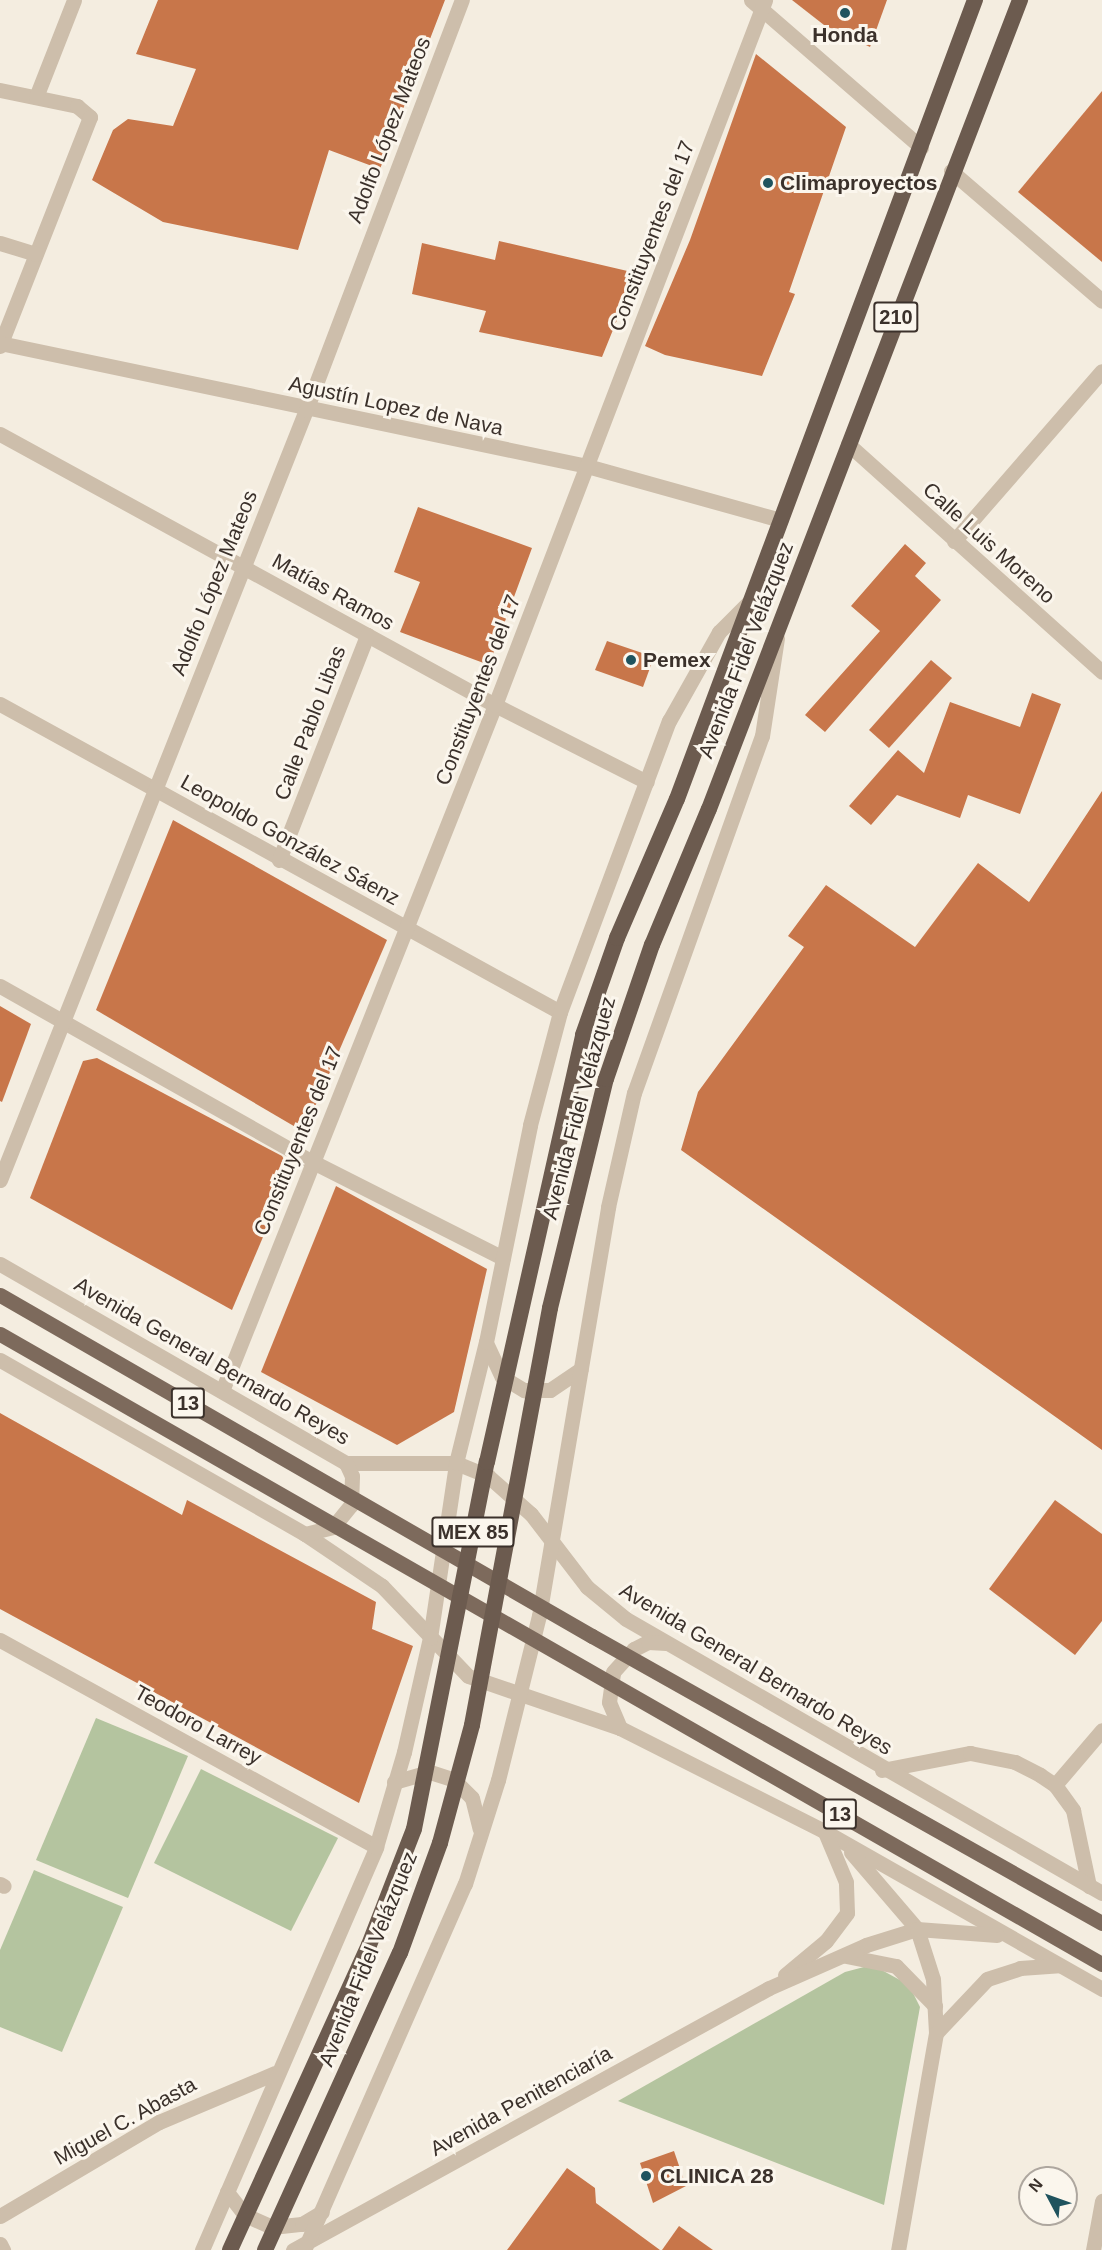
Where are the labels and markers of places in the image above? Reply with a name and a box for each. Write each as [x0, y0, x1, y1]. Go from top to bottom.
marker: Honda [838, 6, 852, 20]
place label: Honda [812, 22, 878, 48]
place label: Climaproyectos [780, 170, 938, 196]
marker: Climaproyectos [761, 176, 775, 190]
place label: Pemex [643, 647, 711, 673]
marker: Pemex [624, 653, 638, 667]
place label: CLINICA 28 [660, 2163, 774, 2189]
marker: CLINICA 28 [637, 2167, 655, 2185]

